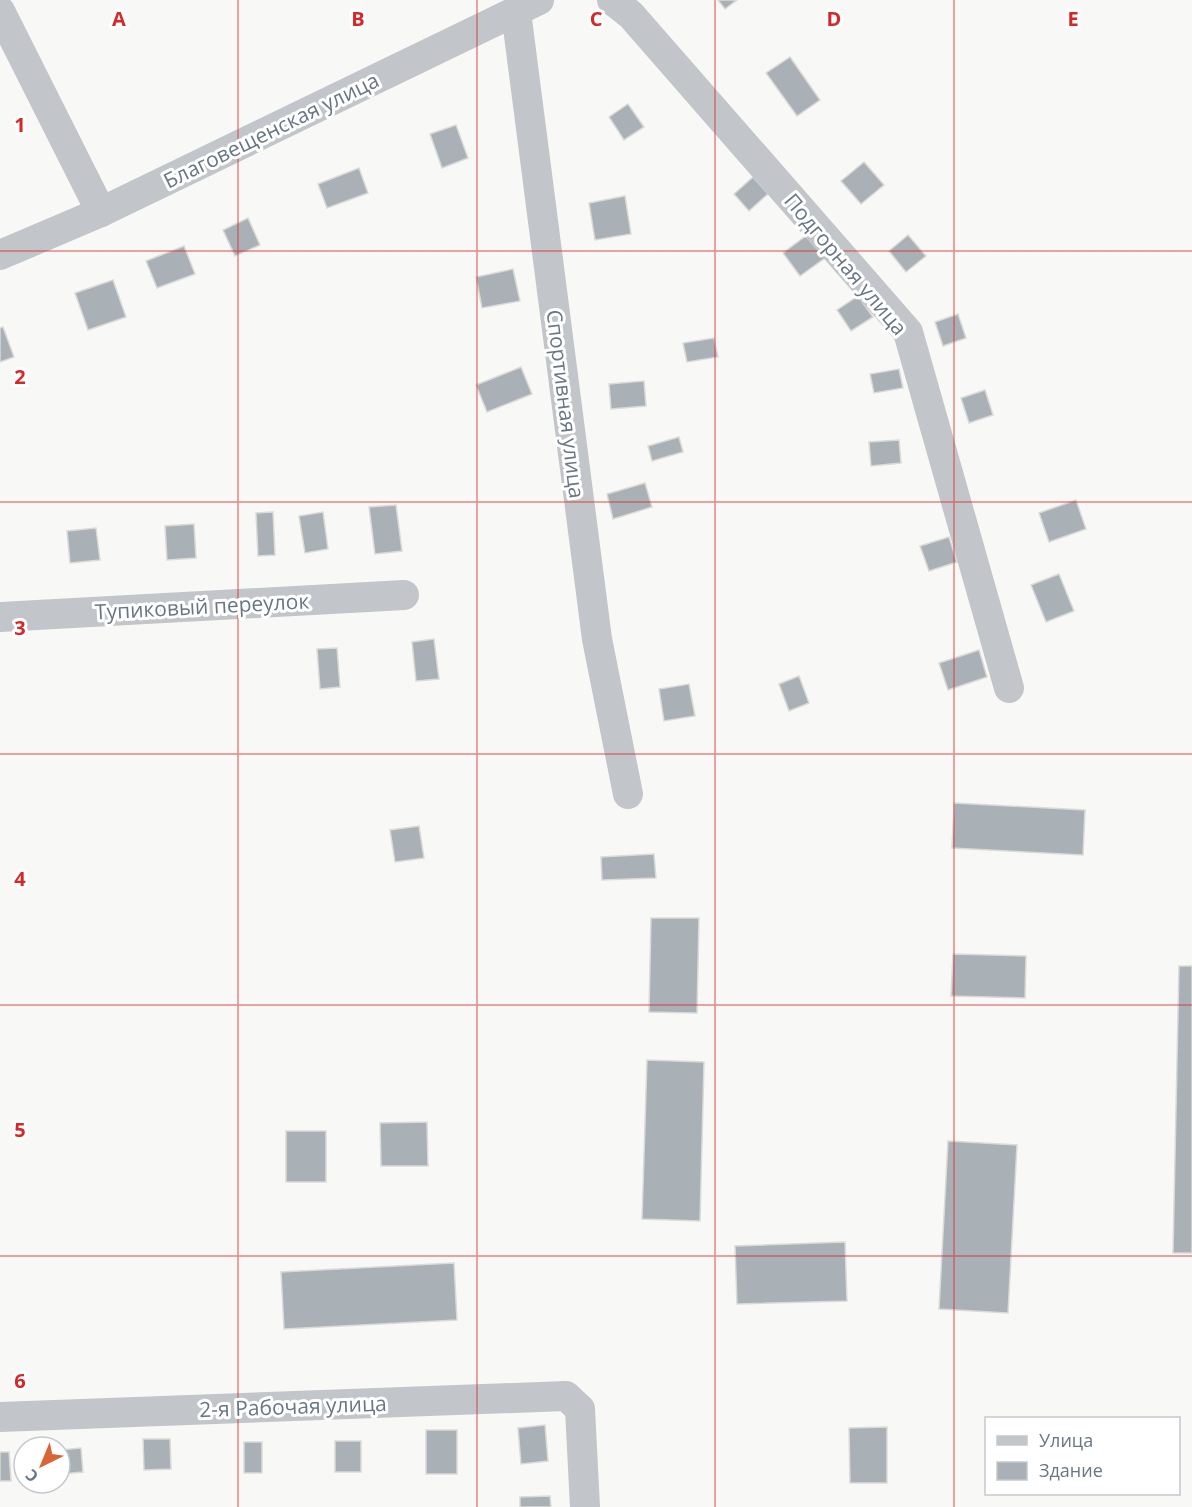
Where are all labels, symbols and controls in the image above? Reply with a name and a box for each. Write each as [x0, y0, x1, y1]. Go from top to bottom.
text: A [112, 5, 126, 32]
text: B [351, 5, 365, 32]
text: C [590, 5, 603, 32]
text: D [827, 5, 841, 32]
text: E [1067, 5, 1079, 32]
street label: Благовещенская улица [159, 66, 383, 194]
text: 1 [14, 111, 26, 138]
street label: Подгорная улица [778, 187, 914, 341]
street label: Спортивная улица [541, 308, 591, 500]
text: 2 [14, 363, 26, 390]
street label: Тупиковый переулок [94, 586, 310, 626]
text: 3 [14, 614, 26, 641]
text: 4 [14, 865, 26, 892]
text: 5 [14, 1116, 26, 1143]
text: 6 [14, 1367, 26, 1394]
street label: 2-я Рабочая улица [199, 1389, 387, 1423]
legend [985, 1417, 1180, 1495]
text: Улица [1039, 1428, 1093, 1452]
north arrow [12, 1435, 72, 1495]
text: Здание [1039, 1458, 1103, 1482]
text: С [21, 1464, 43, 1487]

